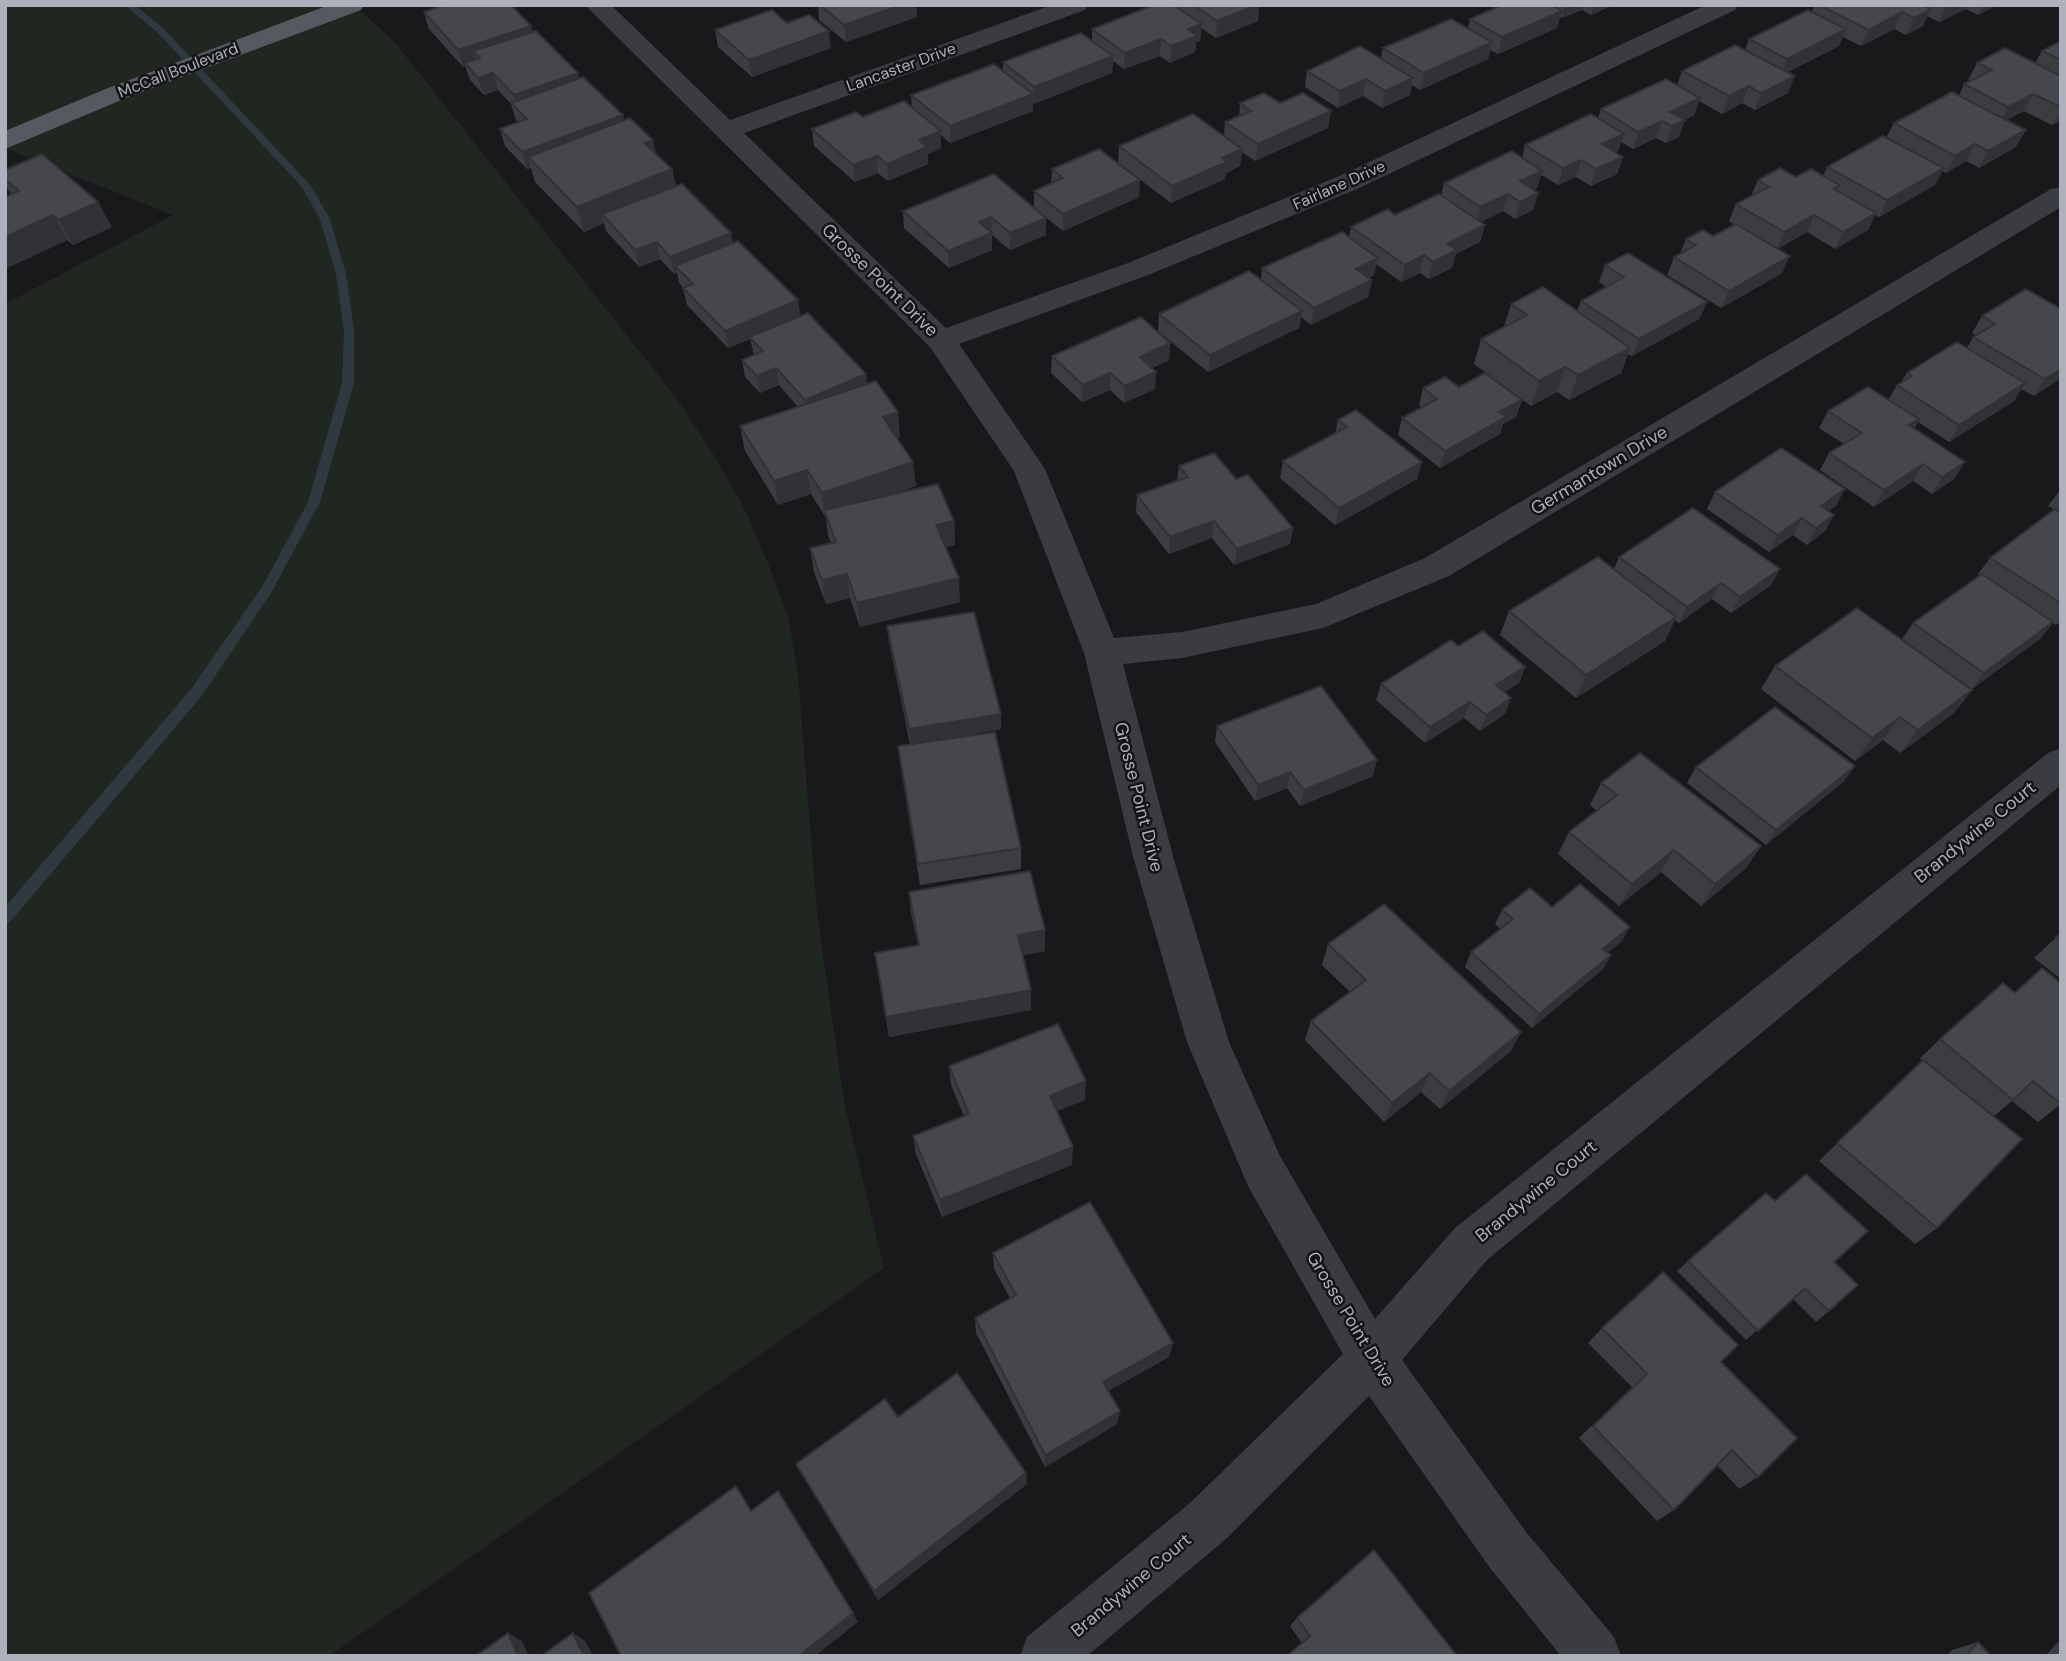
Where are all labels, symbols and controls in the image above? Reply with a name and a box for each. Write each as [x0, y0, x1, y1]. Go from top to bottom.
street label: McCall Boulevard [115, 37, 241, 103]
street label: Lancaster Drive [843, 37, 959, 97]
street label: Fairlane Drive [1289, 155, 1389, 215]
street label: Grosse Point Drive [816, 218, 944, 342]
street label: Germantown Drive [1526, 420, 1672, 520]
street label: Grosse Point Drive [1109, 720, 1169, 874]
street label: Brandywine Court [1909, 775, 2041, 889]
street label: Brandywine Court [1470, 1134, 1602, 1248]
street label: Grosse Point Drive [1301, 1247, 1401, 1391]
street label: Brandywine Court [1066, 1528, 1196, 1642]

